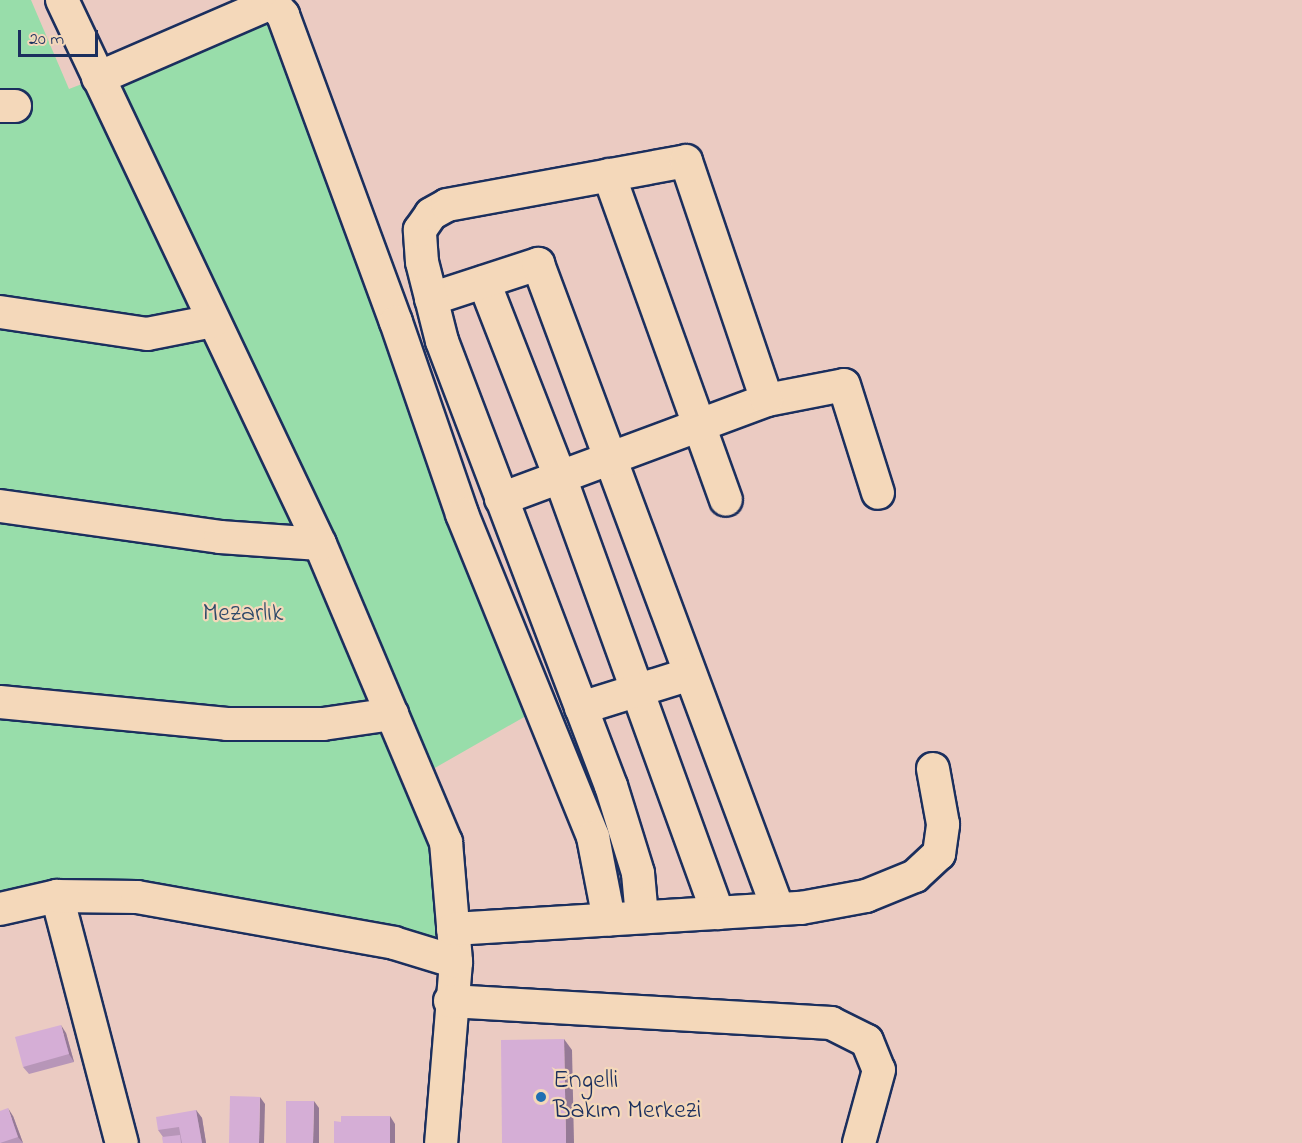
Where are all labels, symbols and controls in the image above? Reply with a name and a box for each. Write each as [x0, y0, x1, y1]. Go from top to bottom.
scale bar [21, 18, 100, 56]
text: 20 m [29, 27, 64, 53]
park label: Mezarlık [203, 599, 283, 631]
place label: Engelli Bakım Merkezi [553, 1066, 701, 1128]
marker: Engelli Bakım Merkezi [534, 1090, 548, 1104]

